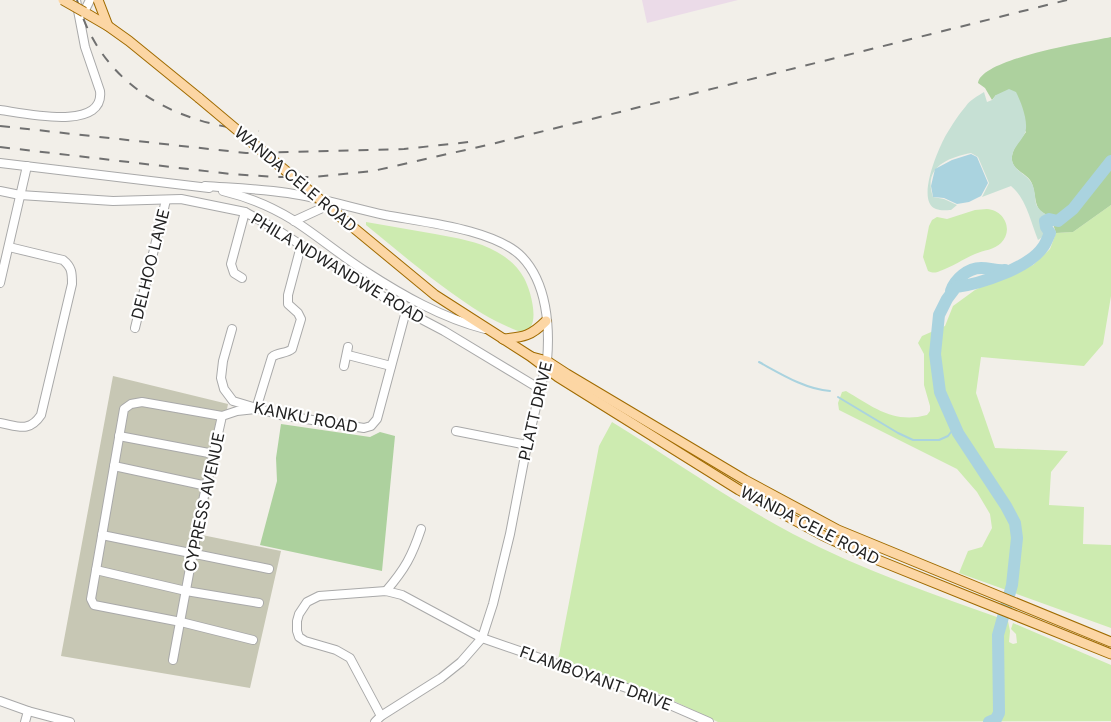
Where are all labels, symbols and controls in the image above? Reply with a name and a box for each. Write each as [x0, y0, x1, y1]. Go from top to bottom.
street label: WANDA CELE ROAD [231, 122, 361, 236]
street label: DELHOO LANE [127, 207, 173, 321]
street label: PHILA NDWANDWE ROAD [248, 208, 428, 328]
street label: PLATT DRIVE [514, 360, 556, 462]
street label: KANKU ROAD [252, 397, 360, 437]
street label: CYPRESS AVENUE [179, 431, 229, 573]
street label: WANDA CELE ROAD [737, 481, 883, 569]
street label: FLAMBOYANT DRIVE [517, 641, 675, 715]

